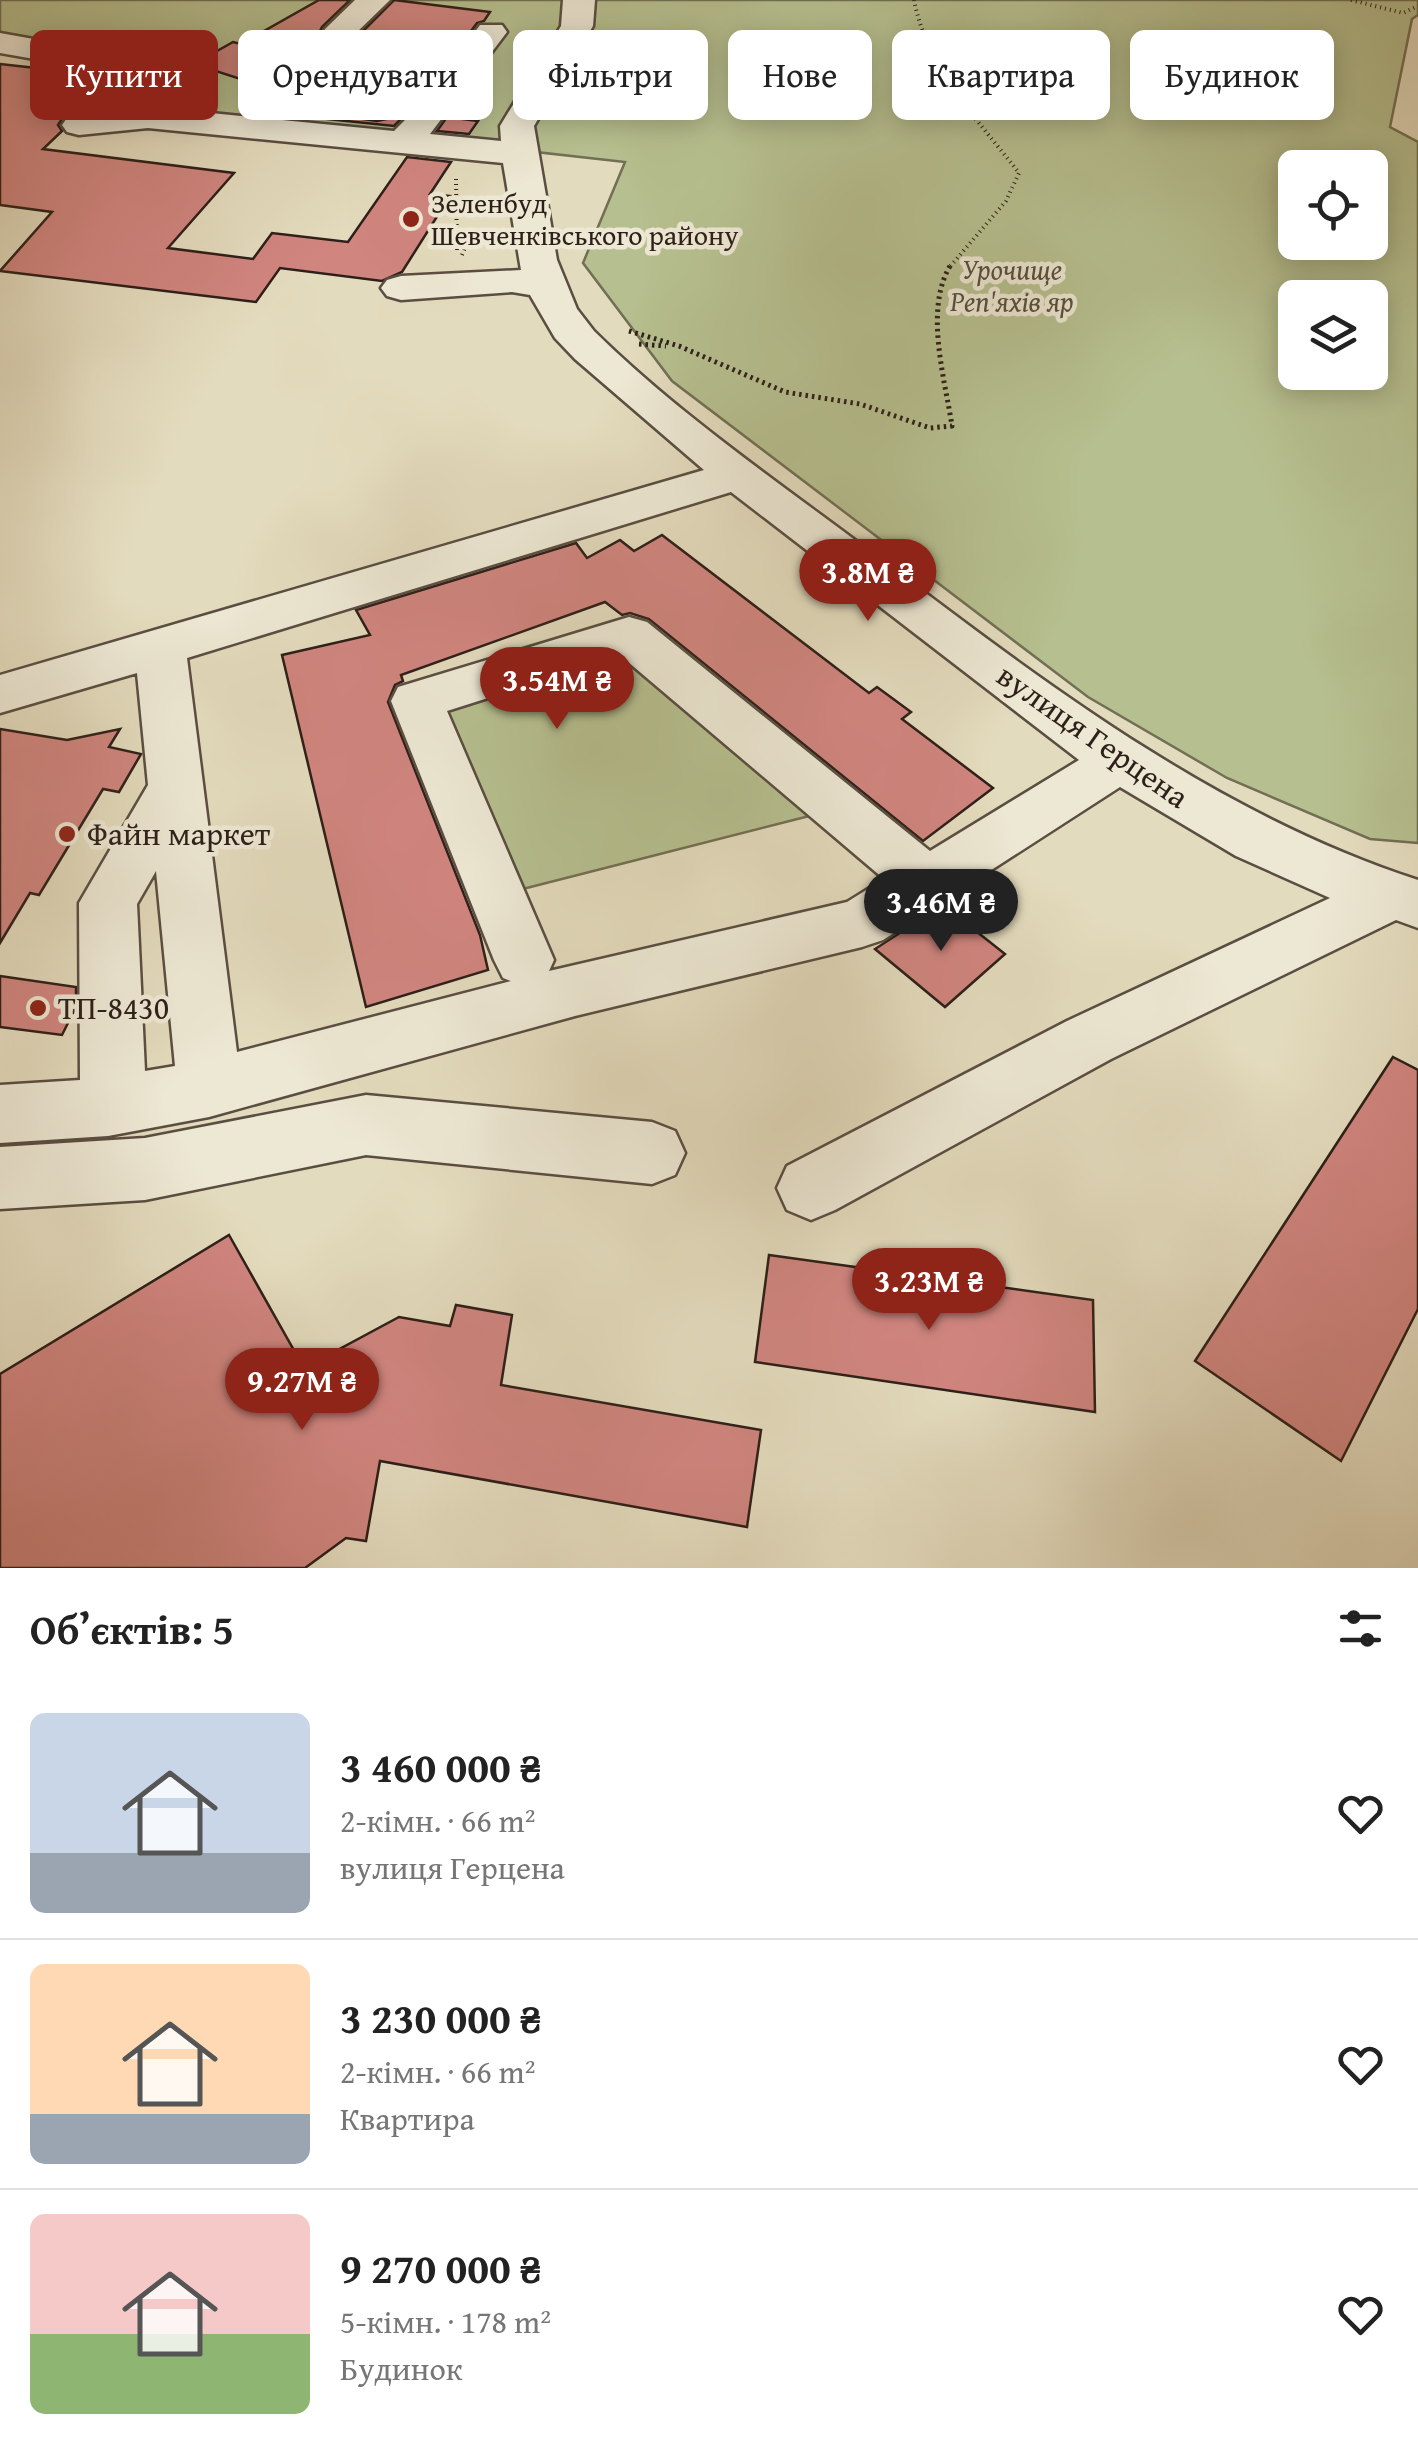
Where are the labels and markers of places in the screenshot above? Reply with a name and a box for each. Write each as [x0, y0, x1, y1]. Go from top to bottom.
place label: Зеленбуд Шевченківського району [431, 182, 739, 255]
marker: Зеленбуд Шевченківського району [400, 208, 422, 230]
pin: 3.8M ₴ [787, 539, 949, 624]
pin: 3.54M ₴ [465, 647, 649, 732]
place label: Файн маркет [87, 810, 271, 857]
marker: Файн маркет [56, 823, 78, 845]
pin: 3.46M ₴ [849, 869, 1033, 954]
place label: ТП-8430 [58, 984, 169, 1031]
marker: ТП-8430 [27, 997, 49, 1019]
pin: 3.23M ₴ [837, 1248, 1021, 1333]
pin: 9.27M ₴ [210, 1348, 394, 1433]

